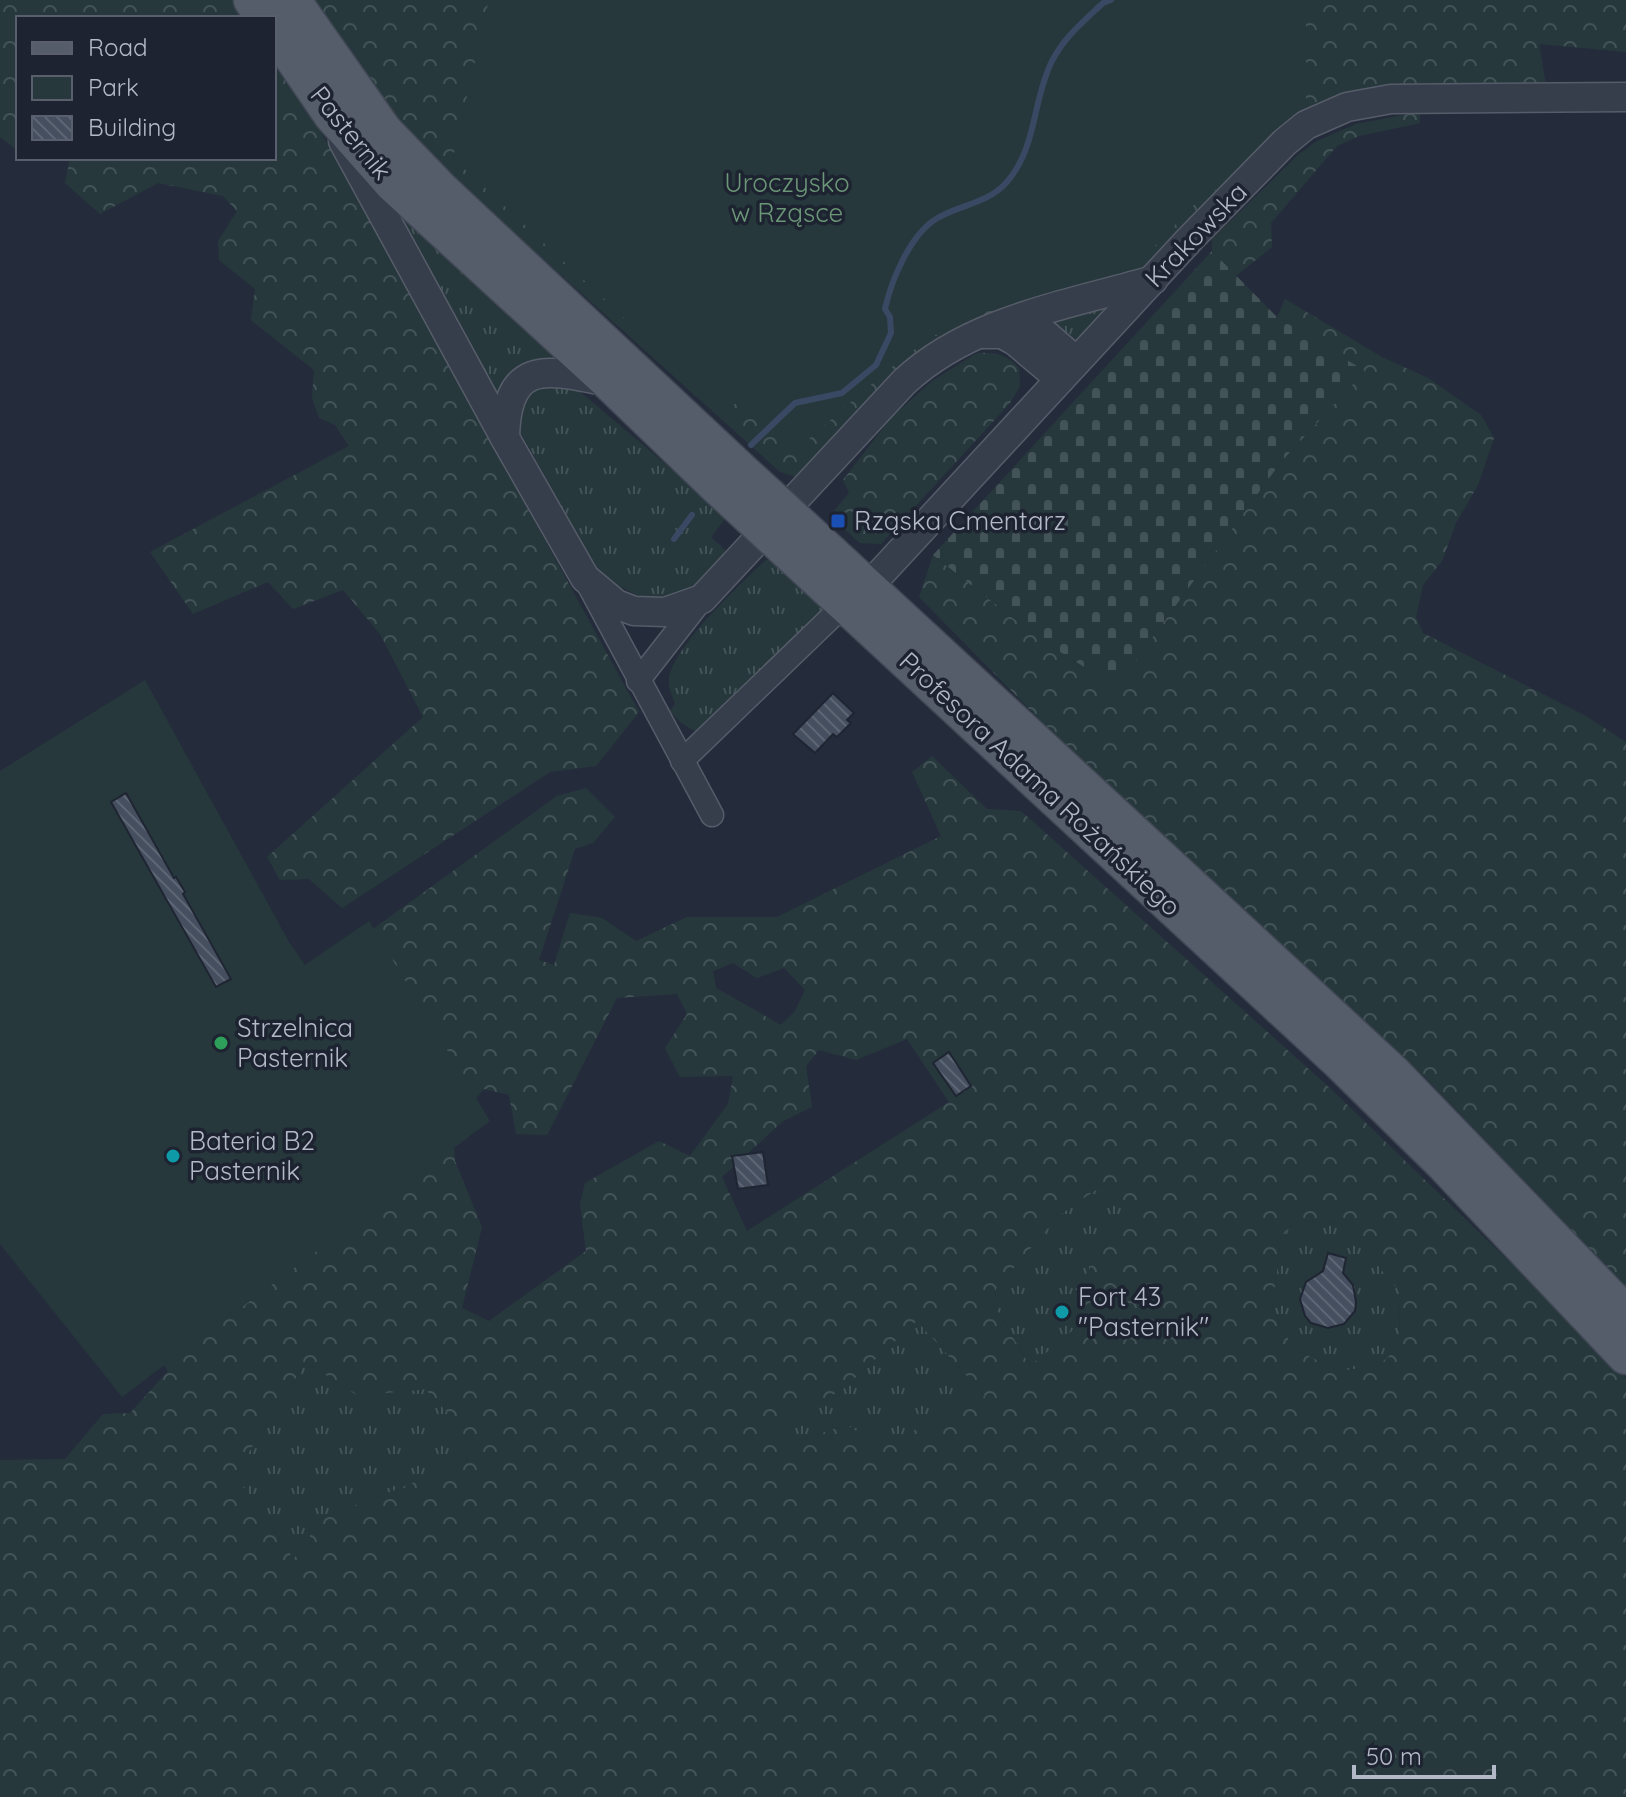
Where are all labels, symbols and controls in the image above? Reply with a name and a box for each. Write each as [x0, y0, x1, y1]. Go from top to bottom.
legend [16, 16, 276, 160]
text: Road [88, 32, 148, 62]
text: Park [88, 72, 139, 102]
street label: Pasternik [304, 79, 399, 186]
text: Building [88, 112, 176, 142]
park label: Uroczysko w Rząsce [724, 166, 850, 229]
street label: Krakowska [1138, 175, 1254, 294]
place label: Rząska Cmentarz [854, 504, 1066, 537]
marker: Rząska Cmentarz [829, 512, 847, 530]
street label: Profesora Adama Rożańskiego [893, 644, 1188, 923]
place label: Strzelnica Pasternik [237, 1011, 353, 1074]
marker: Strzelnica Pasternik [212, 1034, 230, 1052]
place label: Bateria B2 Pasternik [189, 1124, 315, 1187]
marker: Bateria B2 Pasternik [164, 1147, 182, 1165]
place label: Fort 43 "Pasternik" [1078, 1280, 1209, 1343]
marker: Fort 43 "Pasternik" [1053, 1303, 1071, 1321]
scale bar [1354, 1729, 1494, 1779]
text: 50 m [1366, 1741, 1422, 1771]

